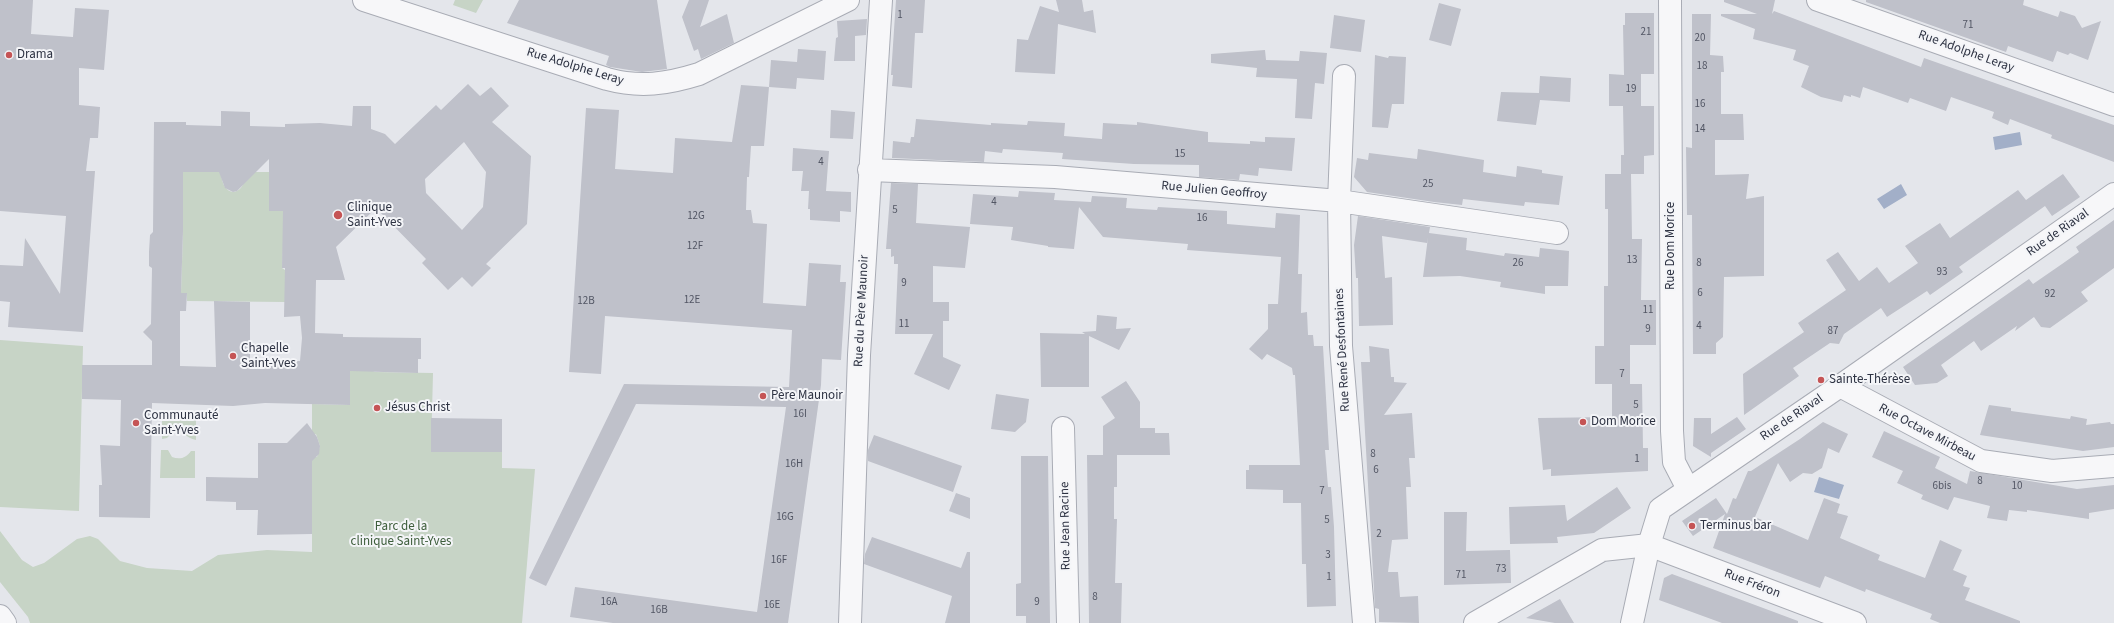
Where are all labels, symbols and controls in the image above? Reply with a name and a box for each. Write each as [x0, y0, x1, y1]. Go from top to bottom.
house number: 1 [897, 9, 903, 23]
house number: 71 [1963, 19, 1973, 33]
house number: 21 [1641, 26, 1651, 40]
street label: Rue Adolphe Leray [1916, 27, 2016, 77]
house number: 20 [1695, 32, 1705, 46]
street label: Rue Adolphe Leray [524, 45, 626, 89]
place label: Drama [17, 47, 53, 63]
marker: Drama [4, 50, 14, 60]
house number: 18 [1697, 60, 1707, 74]
house number: 19 [1626, 83, 1636, 97]
house number: 16 [1695, 98, 1705, 112]
house number: 14 [1695, 123, 1705, 137]
house number: 15 [1175, 148, 1185, 162]
house number: 4 [818, 156, 824, 170]
house number: 25 [1423, 178, 1433, 192]
street label: Rue Julien Geoffroy [1161, 179, 1267, 203]
house number: 4 [991, 196, 997, 210]
place label: Clinique Saint-Yves [347, 200, 402, 231]
street label: Rue Dom Morice [1663, 202, 1679, 290]
house number: 5 [892, 204, 898, 218]
street label: Rue de Riaval [2024, 206, 2092, 260]
marker: Clinique Saint-Yves [332, 209, 344, 221]
house number: 12G [687, 210, 705, 224]
house number: 16 [1197, 212, 1207, 226]
house number: 12F [687, 240, 703, 254]
house number: 13 [1627, 254, 1637, 268]
street label: Rue du Père Maunoir [851, 255, 873, 367]
house number: 26 [1513, 257, 1523, 271]
house number: 8 [1696, 257, 1702, 271]
house number: 93 [1937, 266, 1947, 280]
house number: 9 [901, 277, 907, 291]
house number: 6 [1697, 287, 1703, 301]
street label: Rue René Desfontaines [1332, 288, 1354, 412]
house number: 92 [2045, 288, 2055, 302]
house number: 12E [684, 294, 700, 308]
house number: 12B [577, 295, 595, 309]
house number: 11 [1643, 304, 1653, 318]
house number: 11 [899, 318, 909, 332]
house number: 4 [1696, 320, 1702, 334]
house number: 9 [1645, 323, 1651, 337]
house number: 87 [1828, 325, 1838, 339]
place label: Chapelle Saint-Yves [241, 341, 296, 372]
marker: Chapelle Saint-Yves [228, 351, 238, 361]
house number: 7 [1619, 368, 1625, 382]
place label: Sainte-Thérèse [1829, 372, 1910, 388]
marker: Sainte-Thérèse [1816, 375, 1826, 385]
place label: Père Maunoir [771, 388, 843, 404]
marker: Père Maunoir [758, 391, 768, 401]
street label: Rue de Riaval [1758, 391, 1826, 445]
house number: 5 [1633, 399, 1639, 413]
place label: Jésus Christ [385, 400, 450, 416]
street label: Rue Octave Mirbeau [1876, 401, 1978, 465]
marker: Jésus Christ [372, 403, 382, 413]
place label: Communauté Saint-Yves [144, 408, 218, 439]
house number: 16I [793, 408, 807, 422]
place label: Dom Morice [1591, 414, 1656, 430]
marker: Dom Morice [1578, 417, 1588, 427]
marker: Communauté Saint-Yves [131, 418, 141, 428]
house number: 8 [1370, 448, 1376, 462]
house number: 1 [1634, 453, 1640, 467]
house number: 16H [785, 458, 803, 472]
house number: 6 [1373, 464, 1379, 478]
house number: 8 [1977, 475, 1983, 489]
house number: 6bis [1933, 480, 1951, 494]
house number: 10 [2012, 480, 2022, 494]
street label: Rue Jean Racine [1057, 481, 1075, 571]
house number: 7 [1319, 485, 1325, 499]
house number: 16G [776, 511, 794, 525]
house number: 5 [1324, 514, 1330, 528]
place label: Terminus bar [1700, 518, 1771, 534]
park label: Parc de la clinique Saint-Yves [350, 519, 452, 550]
marker: Terminus bar [1687, 521, 1697, 531]
house number: 2 [1376, 528, 1382, 542]
house number: 3 [1325, 549, 1331, 563]
house number: 16F [771, 554, 787, 568]
house number: 73 [1496, 563, 1506, 577]
street label: Rue Fréron [1722, 566, 1782, 602]
house number: 71 [1456, 569, 1466, 583]
house number: 1 [1326, 571, 1332, 585]
house number: 8 [1092, 591, 1098, 605]
house number: 16A [601, 596, 617, 610]
house number: 9 [1034, 596, 1040, 610]
house number: 16E [764, 599, 780, 613]
house number: 16B [650, 604, 668, 618]

